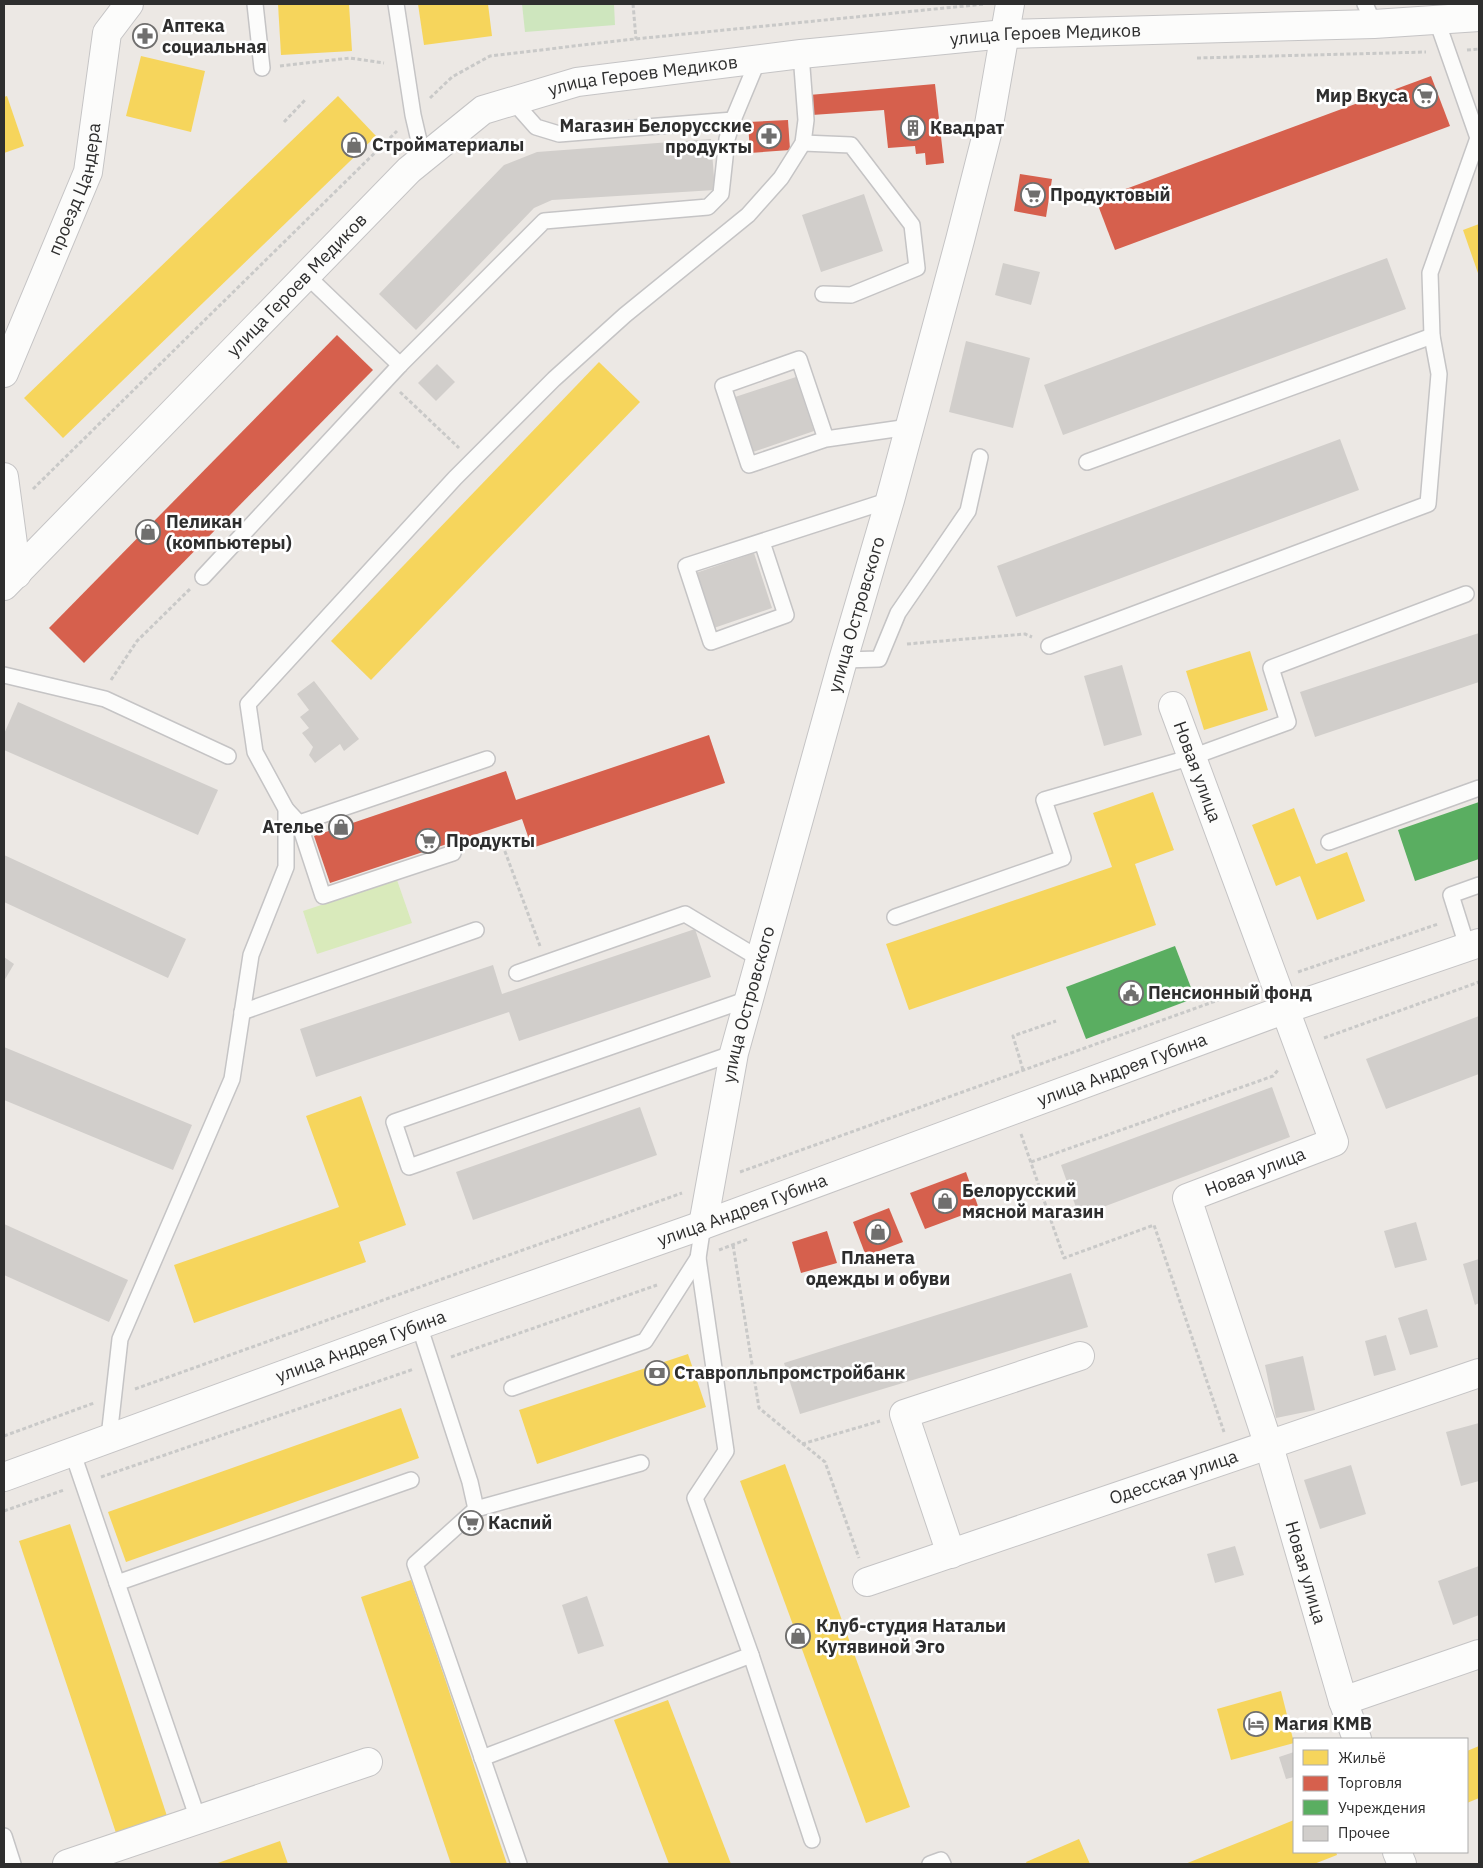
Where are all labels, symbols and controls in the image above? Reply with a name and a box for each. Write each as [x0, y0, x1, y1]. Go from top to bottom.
place label: Аптека социальная [162, 14, 267, 58]
street label: улица Героев Медиков [949, 18, 1141, 50]
pharmacy icon: Аптека социальная [132, 23, 158, 49]
street label: улица Героев Медиков [545, 50, 739, 101]
supermarket icon: Мир Вкуса [1412, 83, 1438, 109]
place label: Мир Вкуса [1315, 84, 1408, 107]
place label: Магазин Белорусские продукты [559, 114, 752, 158]
building icon: Квадрат [900, 115, 926, 141]
place label: Квадрат [930, 116, 1005, 139]
street label: проезд Цандера [43, 121, 106, 259]
pharmacy icon: Магазин Белорусские продукты [756, 123, 782, 149]
shop icon: Стройматериалы [341, 132, 367, 158]
place label: Стройматериалы [372, 133, 524, 156]
supermarket icon: Продуктовый [1020, 182, 1046, 208]
place label: Продуктовый [1050, 183, 1171, 206]
street label: улица Героев Медиков [222, 208, 372, 361]
place label: Пеликан (компьютеры) [166, 510, 292, 554]
shop icon: Пеликан (компьютеры) [135, 519, 161, 545]
street label: улица Островского [823, 534, 890, 695]
street label: Новая улица [1169, 718, 1227, 826]
shop icon: Ателье [328, 814, 354, 840]
place label: Ателье [262, 815, 324, 838]
supermarket icon: Продукты [415, 828, 441, 854]
place label: Продукты [446, 829, 535, 852]
street label: улица Островского [717, 924, 780, 1085]
public building icon: Пенсионный фонд [1118, 980, 1144, 1006]
place label: Пенсионный фонд [1148, 981, 1312, 1004]
street label: улица Андрея Губина [1034, 1027, 1210, 1111]
street label: Новая улица [1201, 1142, 1309, 1201]
street label: улица Андрея Губина [654, 1168, 831, 1251]
place label: Белорусский мясной магазин [962, 1179, 1104, 1223]
shop icon: Белорусский мясной магазин [932, 1188, 958, 1214]
shop icon: Планета одежды и обуви [865, 1219, 891, 1245]
place label: Планета одежды и обуви [806, 1246, 950, 1290]
street label: улица Андрея Губина [272, 1304, 449, 1388]
bank icon: Ставропльпромстройбанк [644, 1360, 670, 1386]
place label: Ставропльпромстройбанк [674, 1361, 905, 1384]
street label: Одесская улица [1106, 1444, 1241, 1509]
supermarket icon: Каспий [458, 1510, 484, 1536]
place label: Каспий [488, 1511, 552, 1534]
street label: Новая улица [1280, 1518, 1332, 1627]
place label: Клуб-студия Натальи Кутявиной Эго [816, 1614, 1006, 1658]
shop icon: Клуб-студия Натальи Кутявиной Эго [785, 1623, 811, 1649]
hotel icon: Магия КМВ [1243, 1711, 1269, 1737]
place label: Магия КМВ [1274, 1712, 1372, 1735]
legend [1293, 1738, 1468, 1853]
text: Жильё [1338, 1748, 1386, 1767]
text: Торговля [1338, 1773, 1402, 1792]
text: Учреждения [1338, 1798, 1426, 1817]
text: Прочее [1338, 1823, 1390, 1842]

